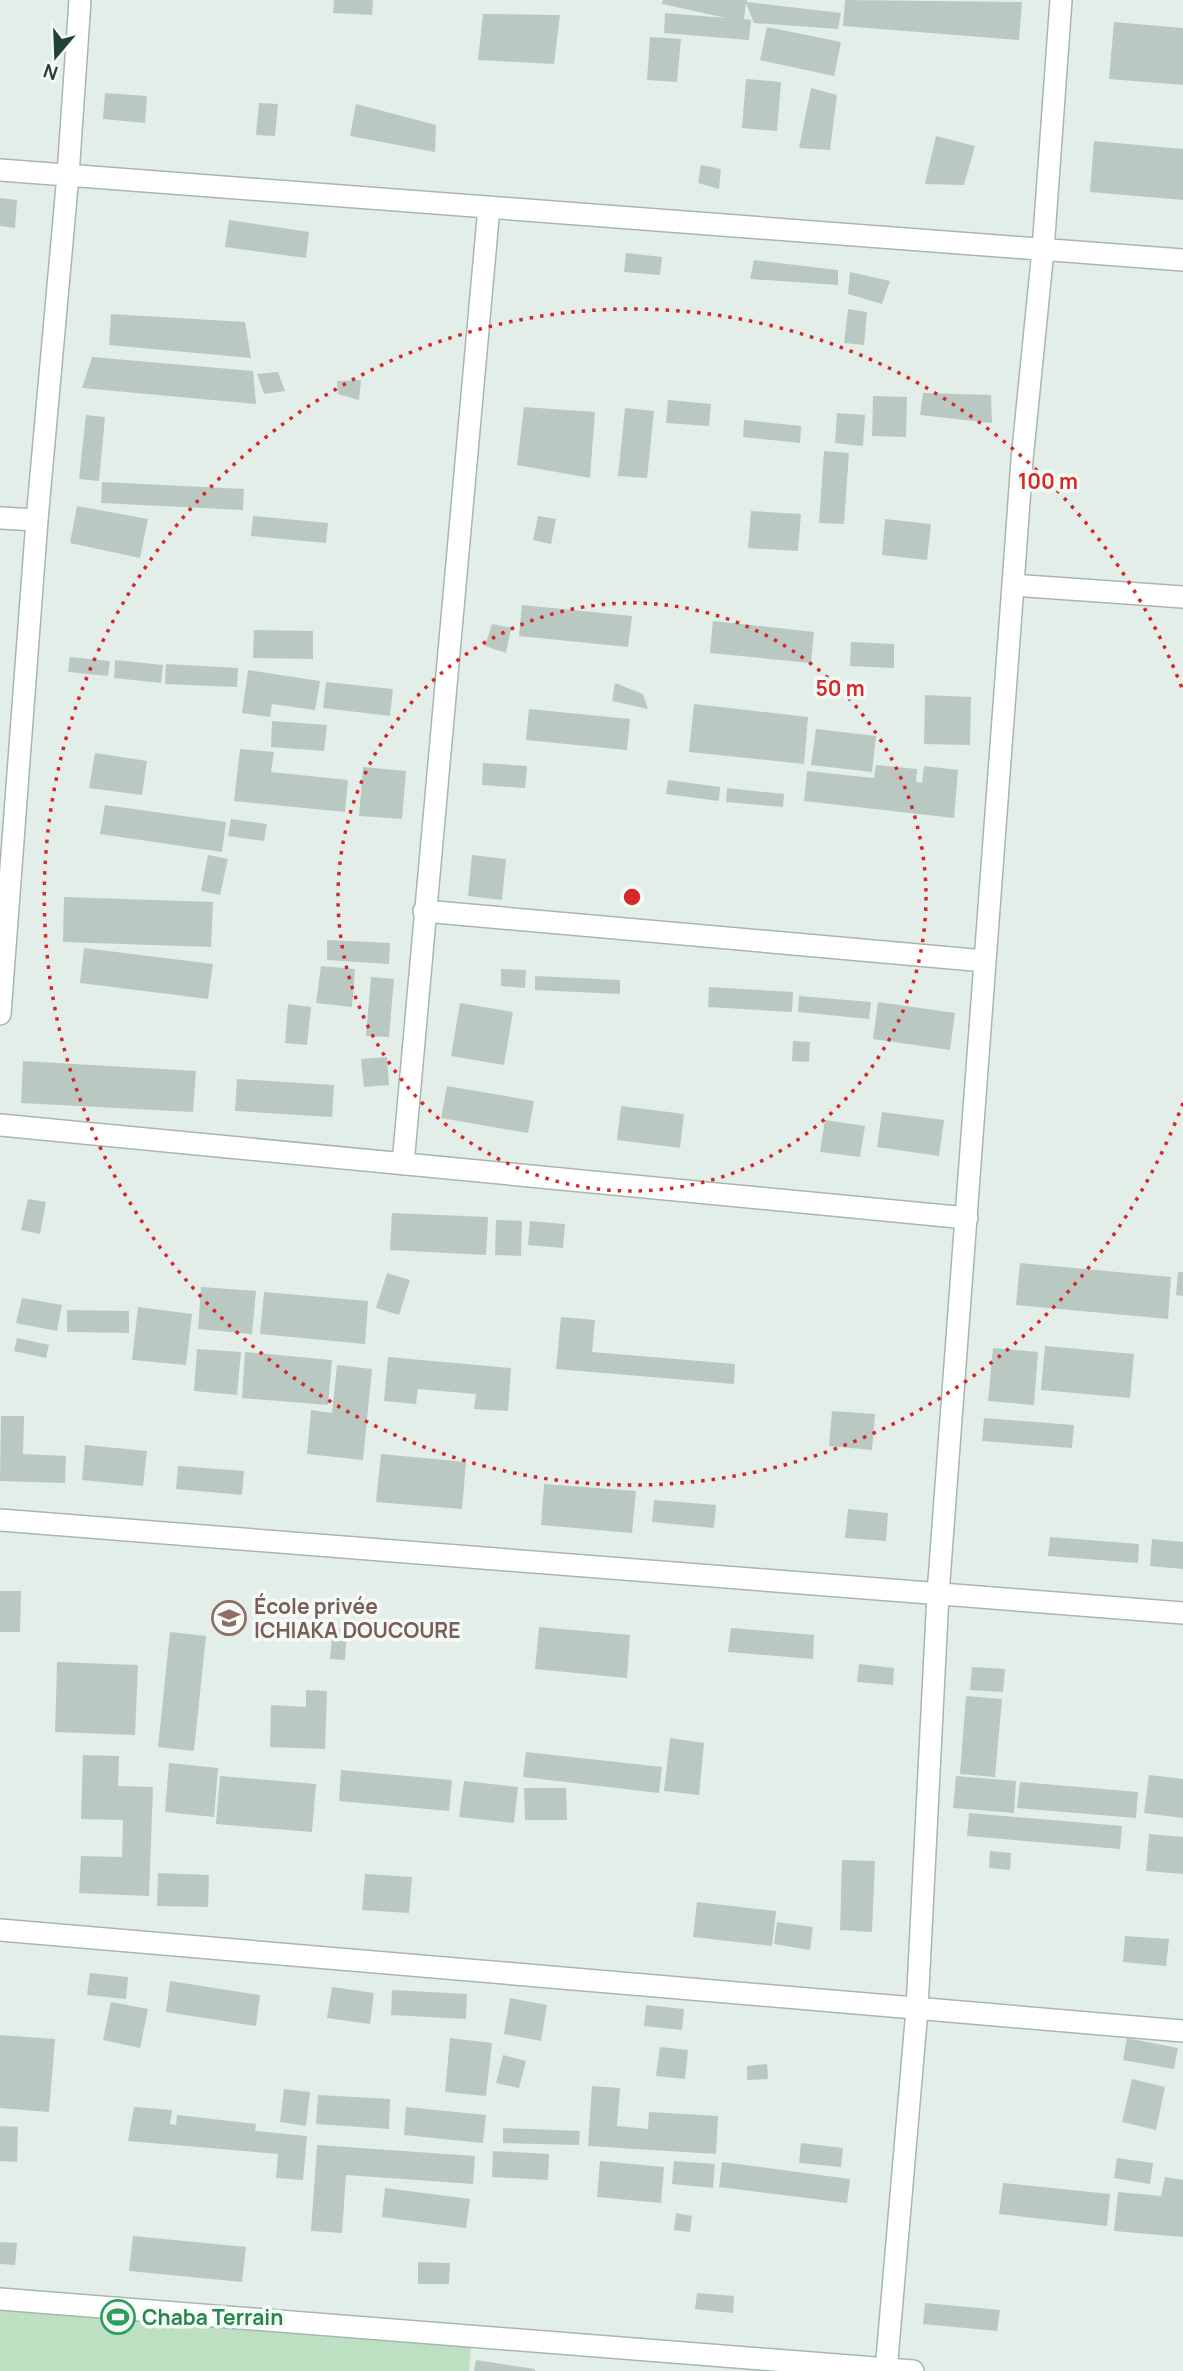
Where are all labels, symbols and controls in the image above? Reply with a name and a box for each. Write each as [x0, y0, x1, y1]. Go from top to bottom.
north arrow [21, 21, 91, 91]
text: N [40, 58, 61, 87]
text: 100 m [1018, 467, 1078, 495]
text: 50 m [815, 674, 865, 702]
centre of rings [620, 885, 644, 909]
place label: École privée ICHIAKA DOUCOURE [254, 1592, 460, 1644]
school or university icon: École privée ICHIAKA DOUCOURE [210, 1599, 248, 1637]
sports icon: Chaba Terrain [99, 2298, 137, 2336]
place label: Chaba Terrain [142, 2303, 283, 2331]

